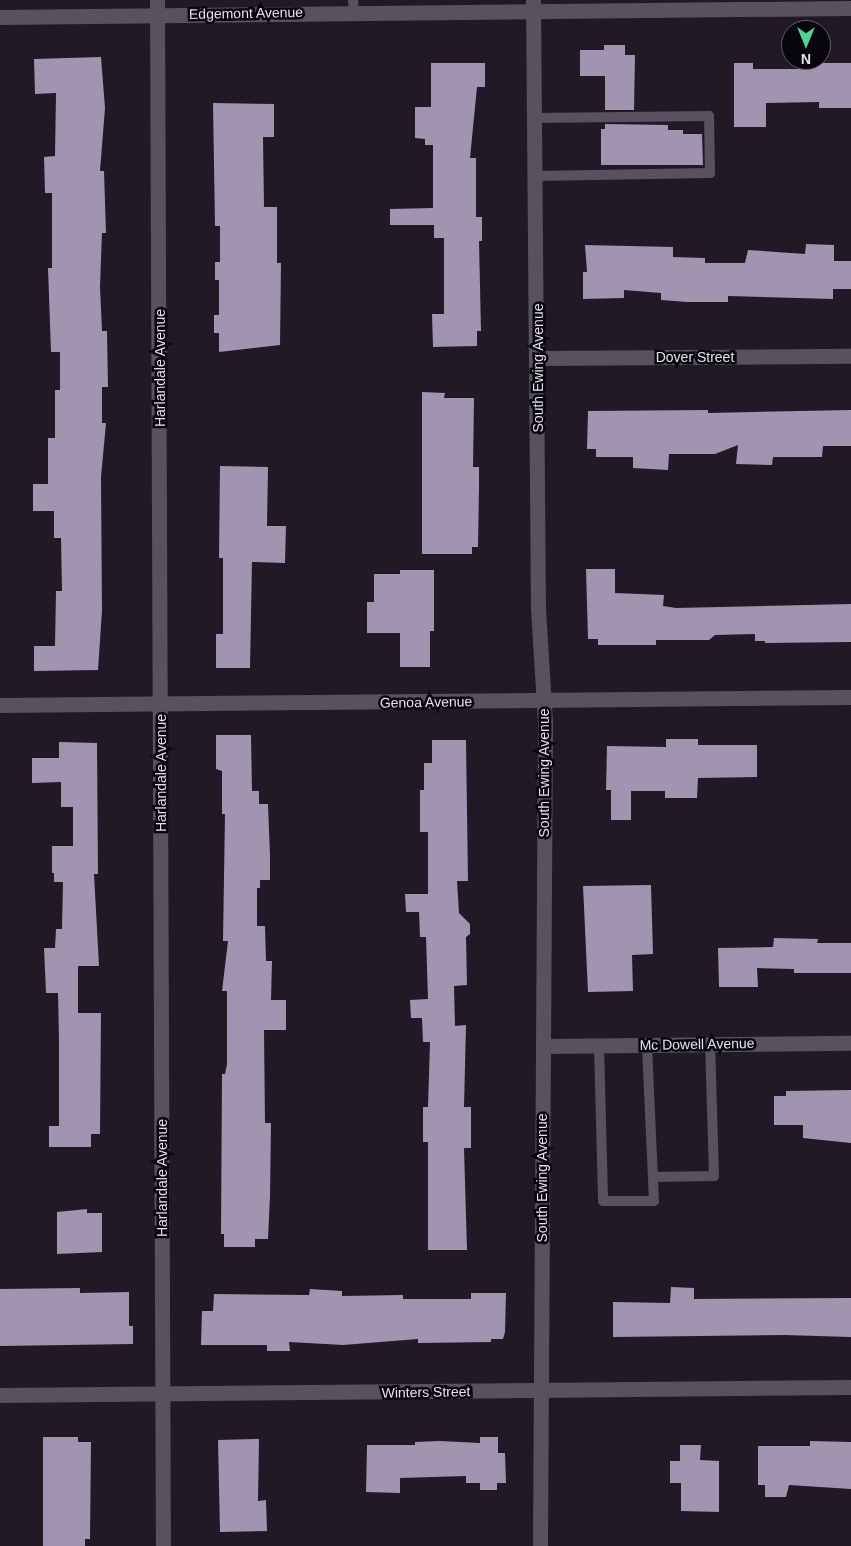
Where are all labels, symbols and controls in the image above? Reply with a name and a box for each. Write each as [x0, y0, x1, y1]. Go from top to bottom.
street label: Edgemont Avenue [188, 4, 304, 22]
north arrow [781, 20, 831, 70]
text: N [801, 51, 811, 67]
street label: South Ewing Avenue [530, 303, 546, 433]
street label: Harlandale Avenue [152, 309, 168, 427]
street label: Dover Street [656, 349, 734, 365]
street label: Genoa Avenue [379, 693, 473, 711]
street label: South Ewing Avenue [536, 708, 552, 838]
street label: Harlandale Avenue [153, 714, 169, 832]
street label: Mc Dowell Avenue [639, 1035, 755, 1053]
street label: South Ewing Avenue [534, 1113, 550, 1243]
street label: Harlandale Avenue [154, 1119, 170, 1237]
street label: Winters Street [382, 1383, 470, 1401]

